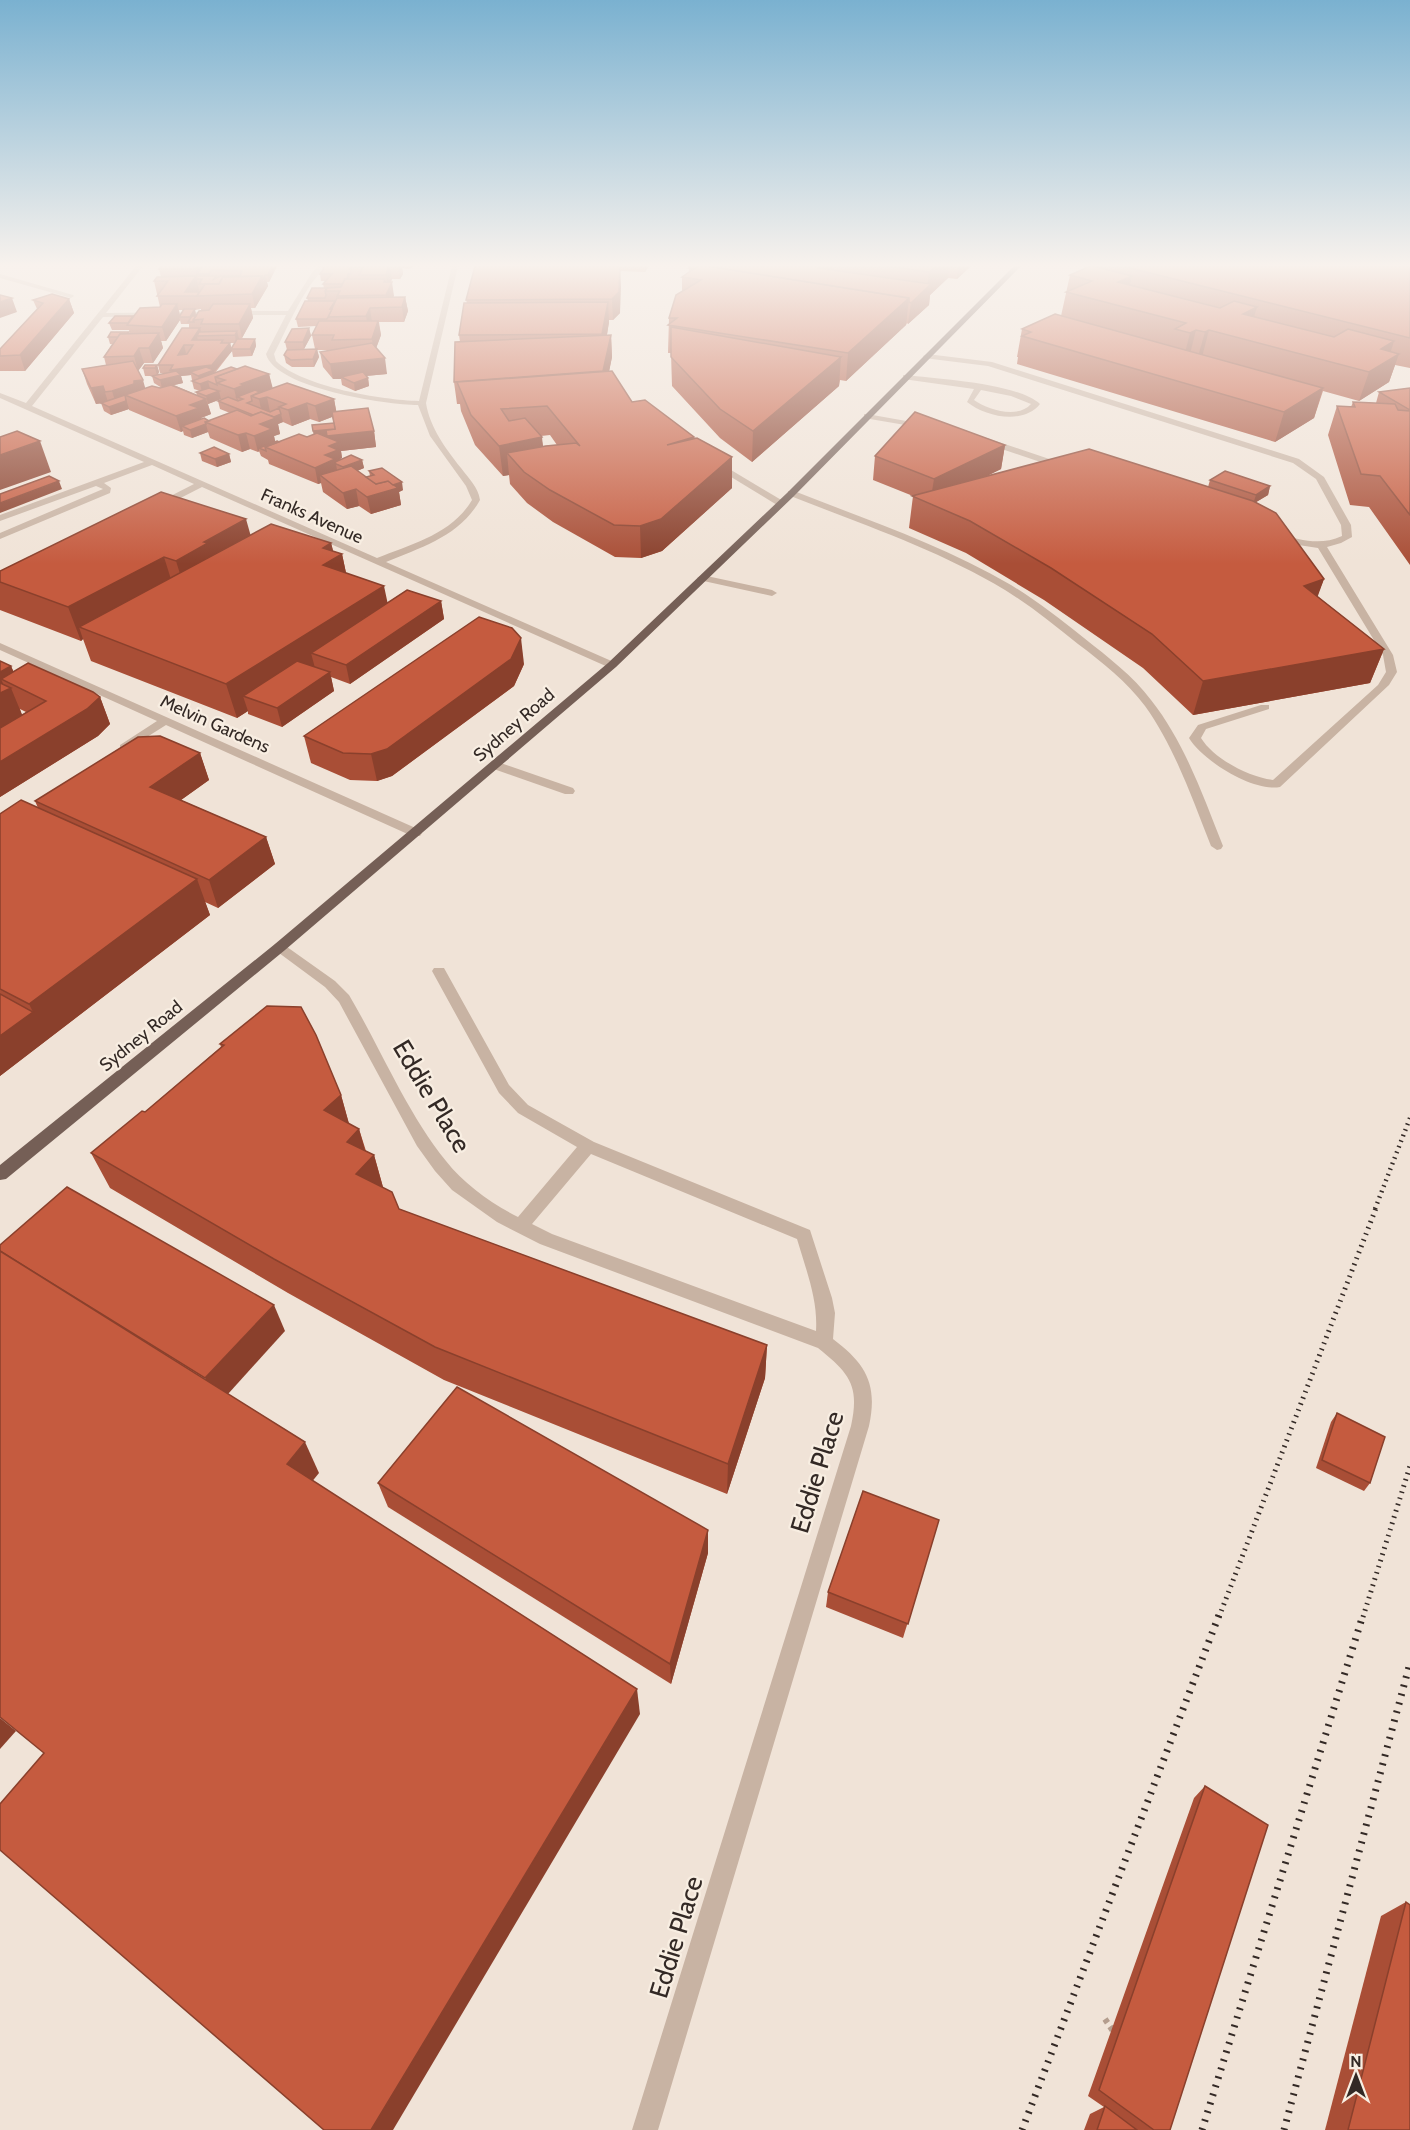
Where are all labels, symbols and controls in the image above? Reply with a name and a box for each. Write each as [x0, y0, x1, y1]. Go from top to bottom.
street label: Franks Avenue [258, 484, 366, 548]
street label: Sydney Road [469, 684, 559, 766]
street label: Melvin Gardens [157, 690, 273, 758]
street label: Sydney Road [95, 996, 187, 1076]
street label: Eddie Place [386, 1034, 478, 1158]
street label: Eddie Place [783, 1407, 851, 1537]
street label: Eddie Place [642, 1872, 710, 2002]
north arrow [1326, 2046, 1386, 2106]
text: N [1350, 2052, 1362, 2071]

